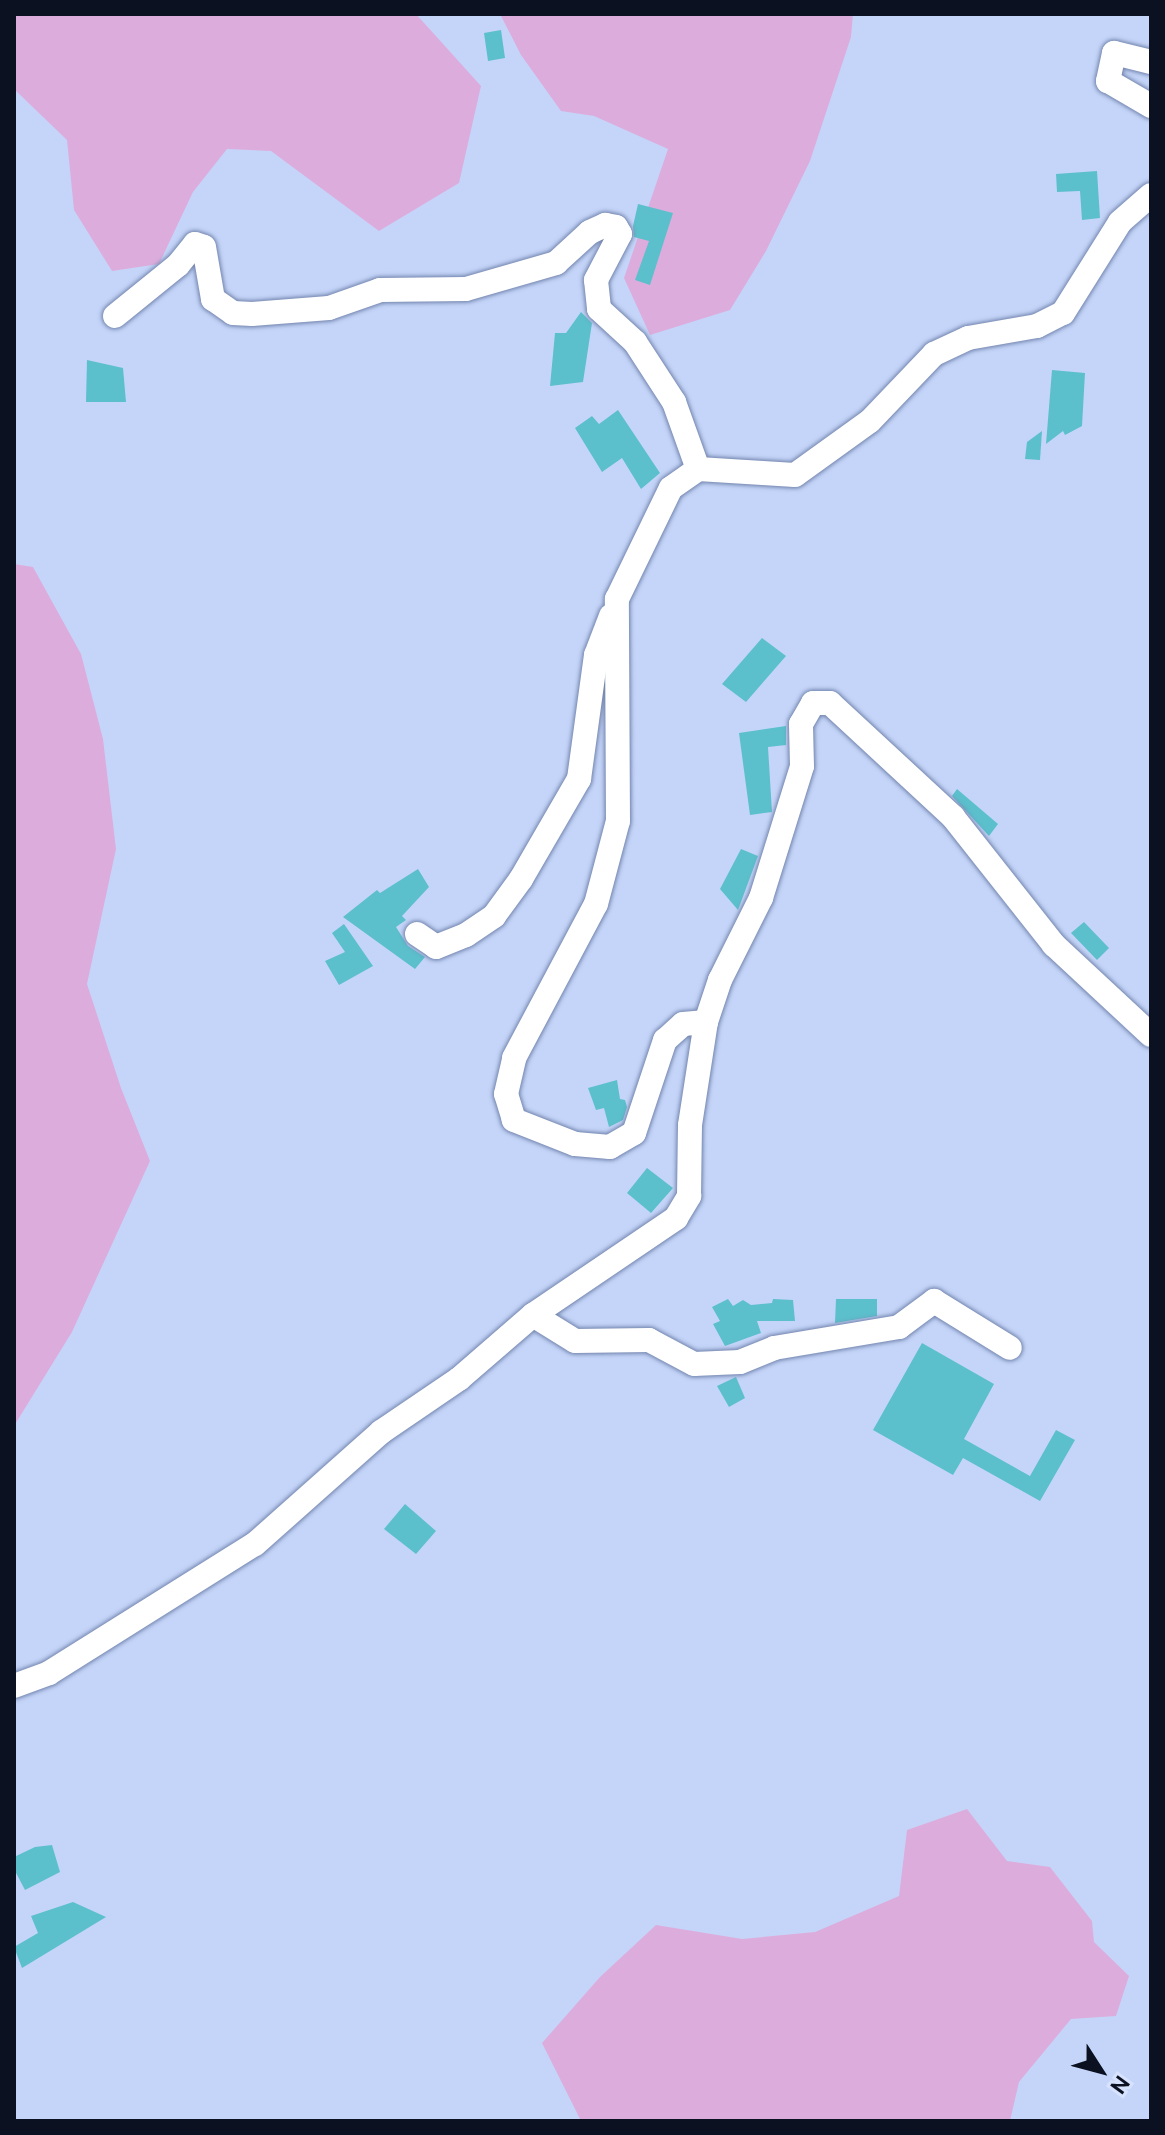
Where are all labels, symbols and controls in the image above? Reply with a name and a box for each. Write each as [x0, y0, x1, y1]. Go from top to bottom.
north arrow [1061, 2031, 1141, 2111]
text: N [1106, 2071, 1136, 2099]

